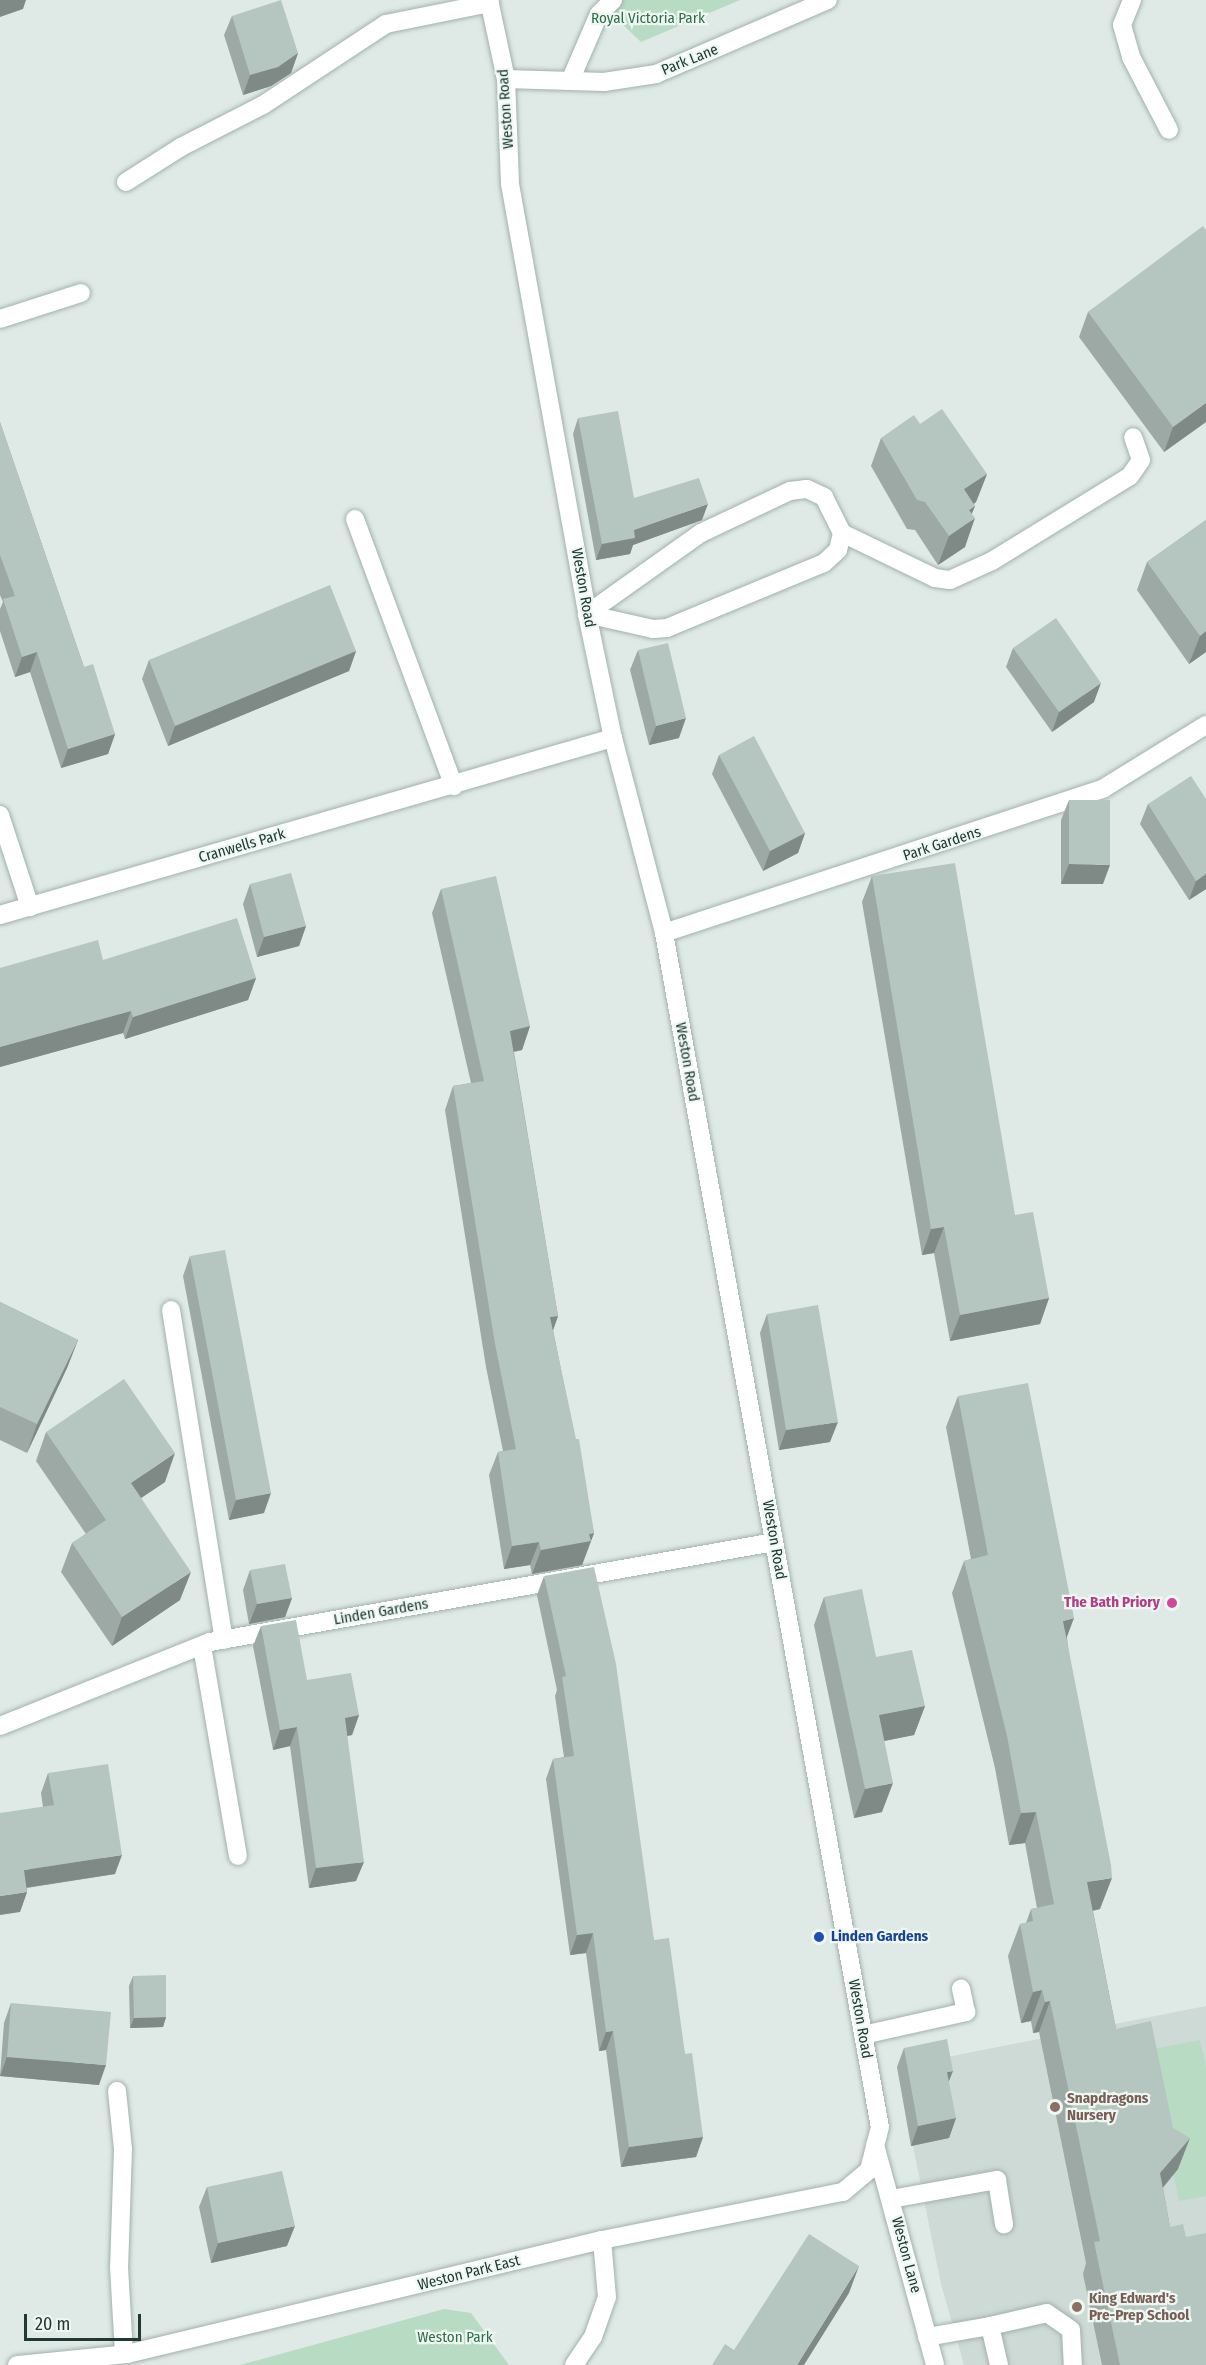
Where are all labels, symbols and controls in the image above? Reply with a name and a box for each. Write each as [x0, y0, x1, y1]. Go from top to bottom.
park label: Royal Victoria Park [591, 10, 705, 28]
street label: Park Lane [659, 41, 721, 79]
street label: Weston Road [494, 68, 518, 150]
street label: Weston Road [567, 547, 599, 629]
street label: Park Gardens [901, 823, 983, 865]
street label: Cranwells Park [197, 825, 287, 867]
street label: Weston Road [671, 1021, 703, 1103]
street label: Weston Road [758, 1499, 790, 1581]
place label: The Bath Priory [1064, 1594, 1160, 1612]
street label: Linden Gardens [332, 1595, 430, 1629]
marker: The Bath Priory [1165, 1596, 1179, 1610]
place label: Linden Gardens [831, 1928, 928, 1946]
marker: Linden Gardens [812, 1930, 826, 1944]
street label: Weston Road [844, 1978, 876, 2060]
place label: Snapdragons Nursery [1067, 2089, 1148, 2124]
marker: Snapdragons Nursery [1048, 2100, 1062, 2114]
street label: Weston Lane [887, 2215, 925, 2295]
street label: Weston Park East [416, 2252, 522, 2294]
place label: King Edward's Pre-Prep School [1089, 2289, 1189, 2324]
marker: King Edward's Pre-Prep School [1070, 2300, 1084, 2314]
scale bar [27, 2302, 144, 2340]
text: 20 m [35, 2313, 70, 2335]
park label: Weston Park [417, 2329, 493, 2347]

